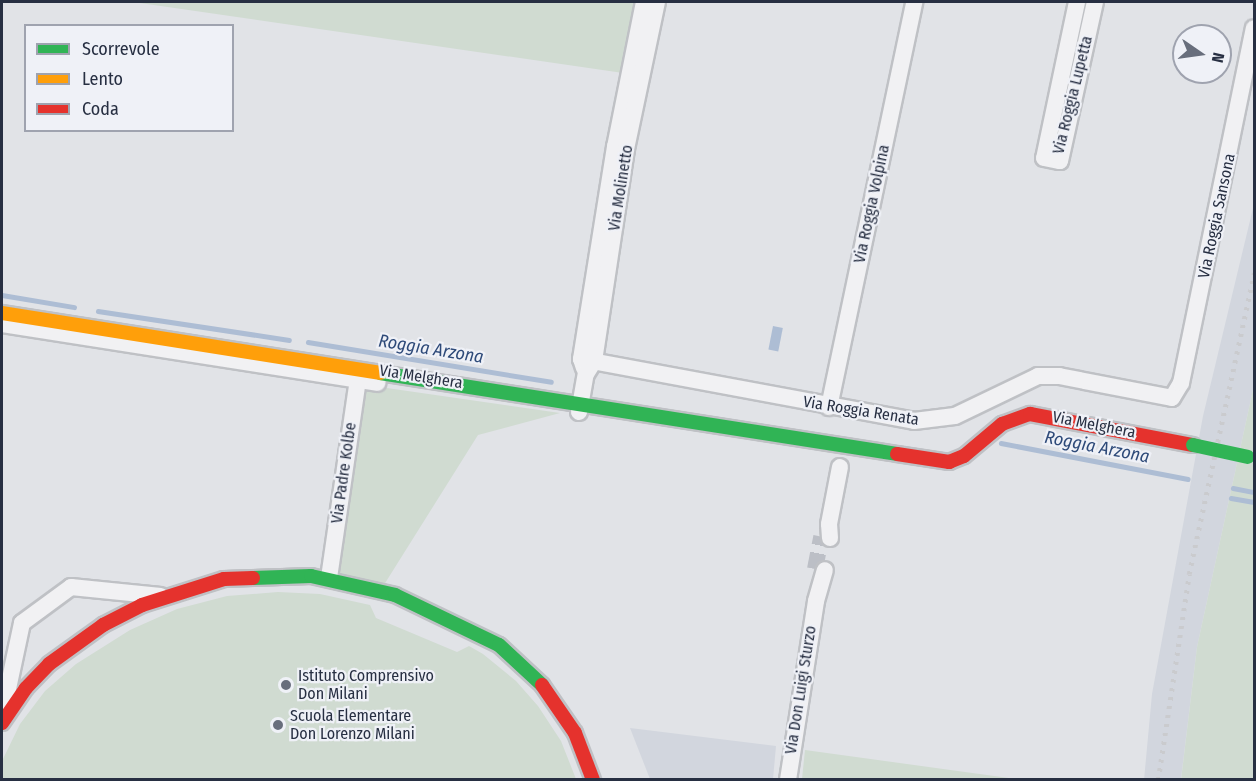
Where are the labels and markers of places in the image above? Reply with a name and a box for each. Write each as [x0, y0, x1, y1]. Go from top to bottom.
place label: Istituto Comprensivo Don Milani [298, 666, 434, 704]
marker: Istituto Comprensivo Don Milani [279, 678, 293, 692]
place label: Scuola Elementare Don Lorenzo Milani [290, 706, 415, 744]
marker: Scuola Elementare Don Lorenzo Milani [271, 718, 285, 732]

